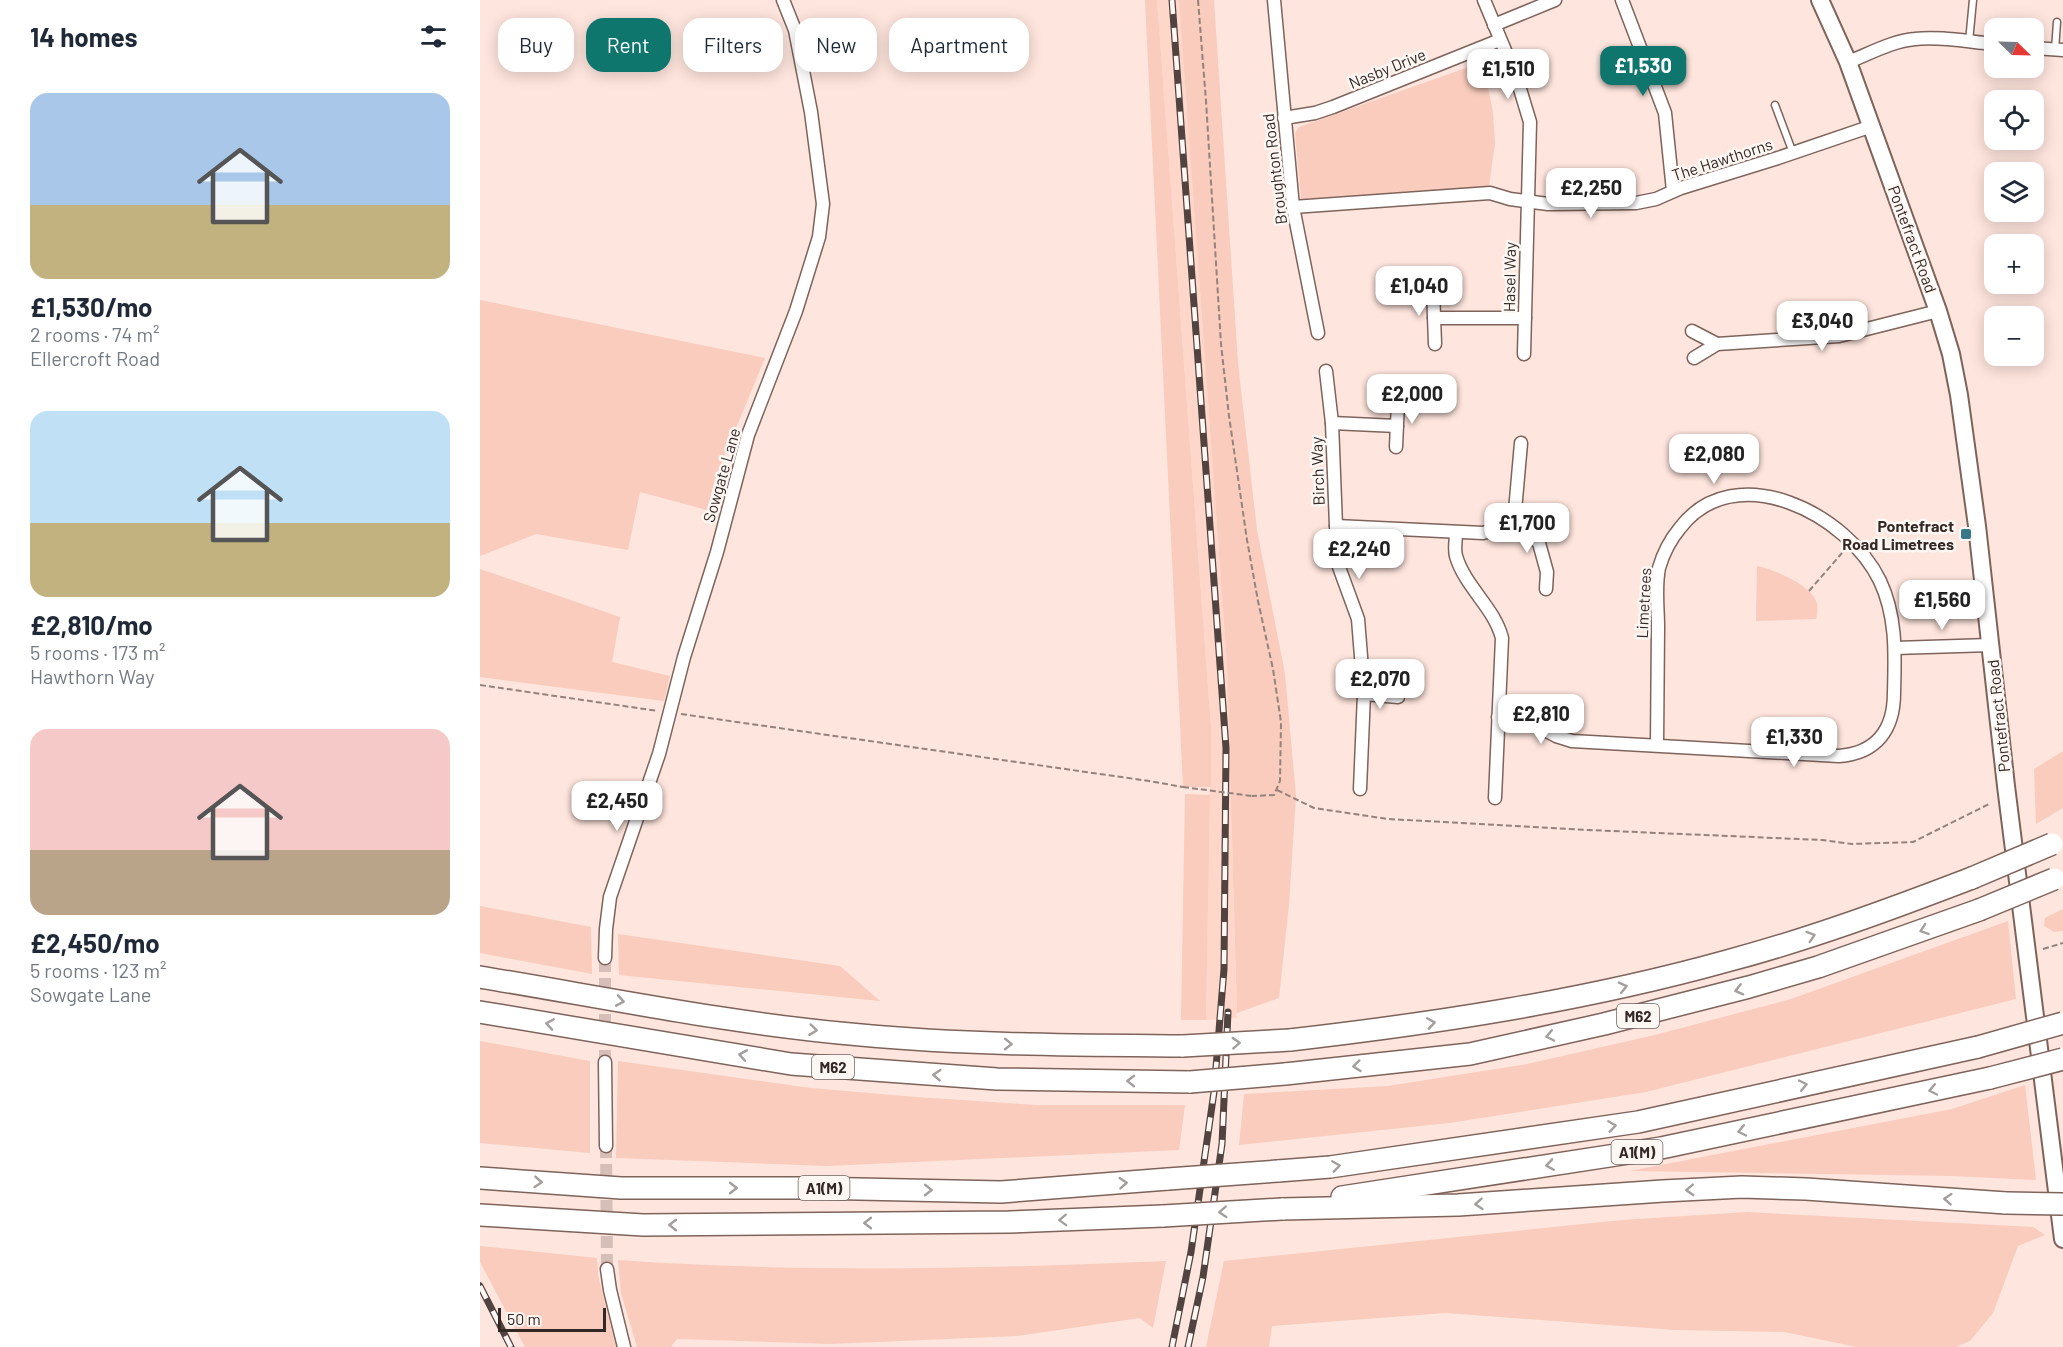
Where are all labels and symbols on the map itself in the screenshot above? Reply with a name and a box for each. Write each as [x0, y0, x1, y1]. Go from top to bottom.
north arrow [1984, 18, 2044, 78]
street label: Nasby Drive [1346, 44, 1428, 92]
pin: £1,530 [1594, 46, 1692, 97]
pin: £1,510 [1459, 49, 1557, 100]
street label: Broughton Road [1258, 112, 1290, 226]
street label: The Hawthorns [1669, 134, 1775, 184]
pin: £2,250 [1542, 168, 1640, 219]
street label: Pontefract Road [1885, 183, 1941, 295]
street label: Hasel Way [1499, 241, 1519, 312]
pin: £1,040 [1370, 266, 1468, 317]
pin: £3,040 [1773, 301, 1871, 352]
pin: £2,000 [1363, 374, 1461, 425]
street label: Sowgate Lane [698, 426, 744, 524]
pin: £2,080 [1665, 434, 1763, 485]
street label: Birch Way [1306, 436, 1328, 506]
pin: £1,700 [1478, 503, 1576, 554]
place label: Pontefract Road Limetrees [1842, 516, 1954, 553]
marker: Pontefract Road Limetrees [1959, 527, 1973, 541]
pin: £2,240 [1310, 529, 1408, 580]
street label: Limetrees [1632, 567, 1654, 639]
pin: £1,560 [1893, 580, 1991, 631]
pin: £2,070 [1331, 659, 1429, 710]
street label: Pontefract Road [1983, 659, 2013, 773]
pin: £2,810 [1492, 694, 1590, 745]
pin: £1,330 [1745, 717, 1843, 768]
pin: £2,450 [568, 781, 666, 832]
one-way arrow [1919, 922, 1930, 935]
one-way arrow [1805, 931, 1816, 943]
one-way arrow [1617, 982, 1627, 995]
one-way arrow [1734, 983, 1745, 995]
one-way arrow [615, 994, 625, 1007]
road number: M62 [1617, 1004, 1659, 1028]
one-way arrow [1426, 1017, 1436, 1029]
one-way arrow [546, 1018, 555, 1030]
one-way arrow [809, 1023, 818, 1035]
one-way arrow [1545, 1029, 1555, 1042]
one-way arrow [1232, 1037, 1241, 1050]
one-way arrow [1003, 1038, 1012, 1050]
one-way arrow [738, 1049, 748, 1062]
road number: M62 [812, 1055, 854, 1079]
one-way arrow [1352, 1059, 1362, 1072]
one-way arrow [932, 1069, 941, 1082]
one-way arrow [1127, 1075, 1136, 1087]
one-way arrow [1798, 1080, 1808, 1093]
one-way arrow [1928, 1083, 1938, 1096]
one-way arrow [1608, 1120, 1617, 1132]
one-way arrow [1737, 1124, 1747, 1137]
road number: A1(M) [1612, 1140, 1662, 1164]
one-way arrow [1545, 1158, 1555, 1171]
one-way arrow [1332, 1160, 1341, 1172]
one-way arrow [534, 1175, 543, 1188]
road number: A1(M) [798, 1176, 850, 1200]
one-way arrow [1118, 1176, 1127, 1189]
one-way arrow [729, 1182, 738, 1194]
one-way arrow [1686, 1183, 1695, 1196]
one-way arrow [924, 1184, 933, 1196]
one-way arrow [1943, 1193, 1952, 1206]
one-way arrow [1475, 1197, 1484, 1210]
one-way arrow [1219, 1205, 1228, 1218]
one-way arrow [1058, 1213, 1067, 1226]
one-way arrow [863, 1217, 872, 1229]
one-way arrow [668, 1219, 677, 1231]
scale bar [498, 1305, 606, 1332]

